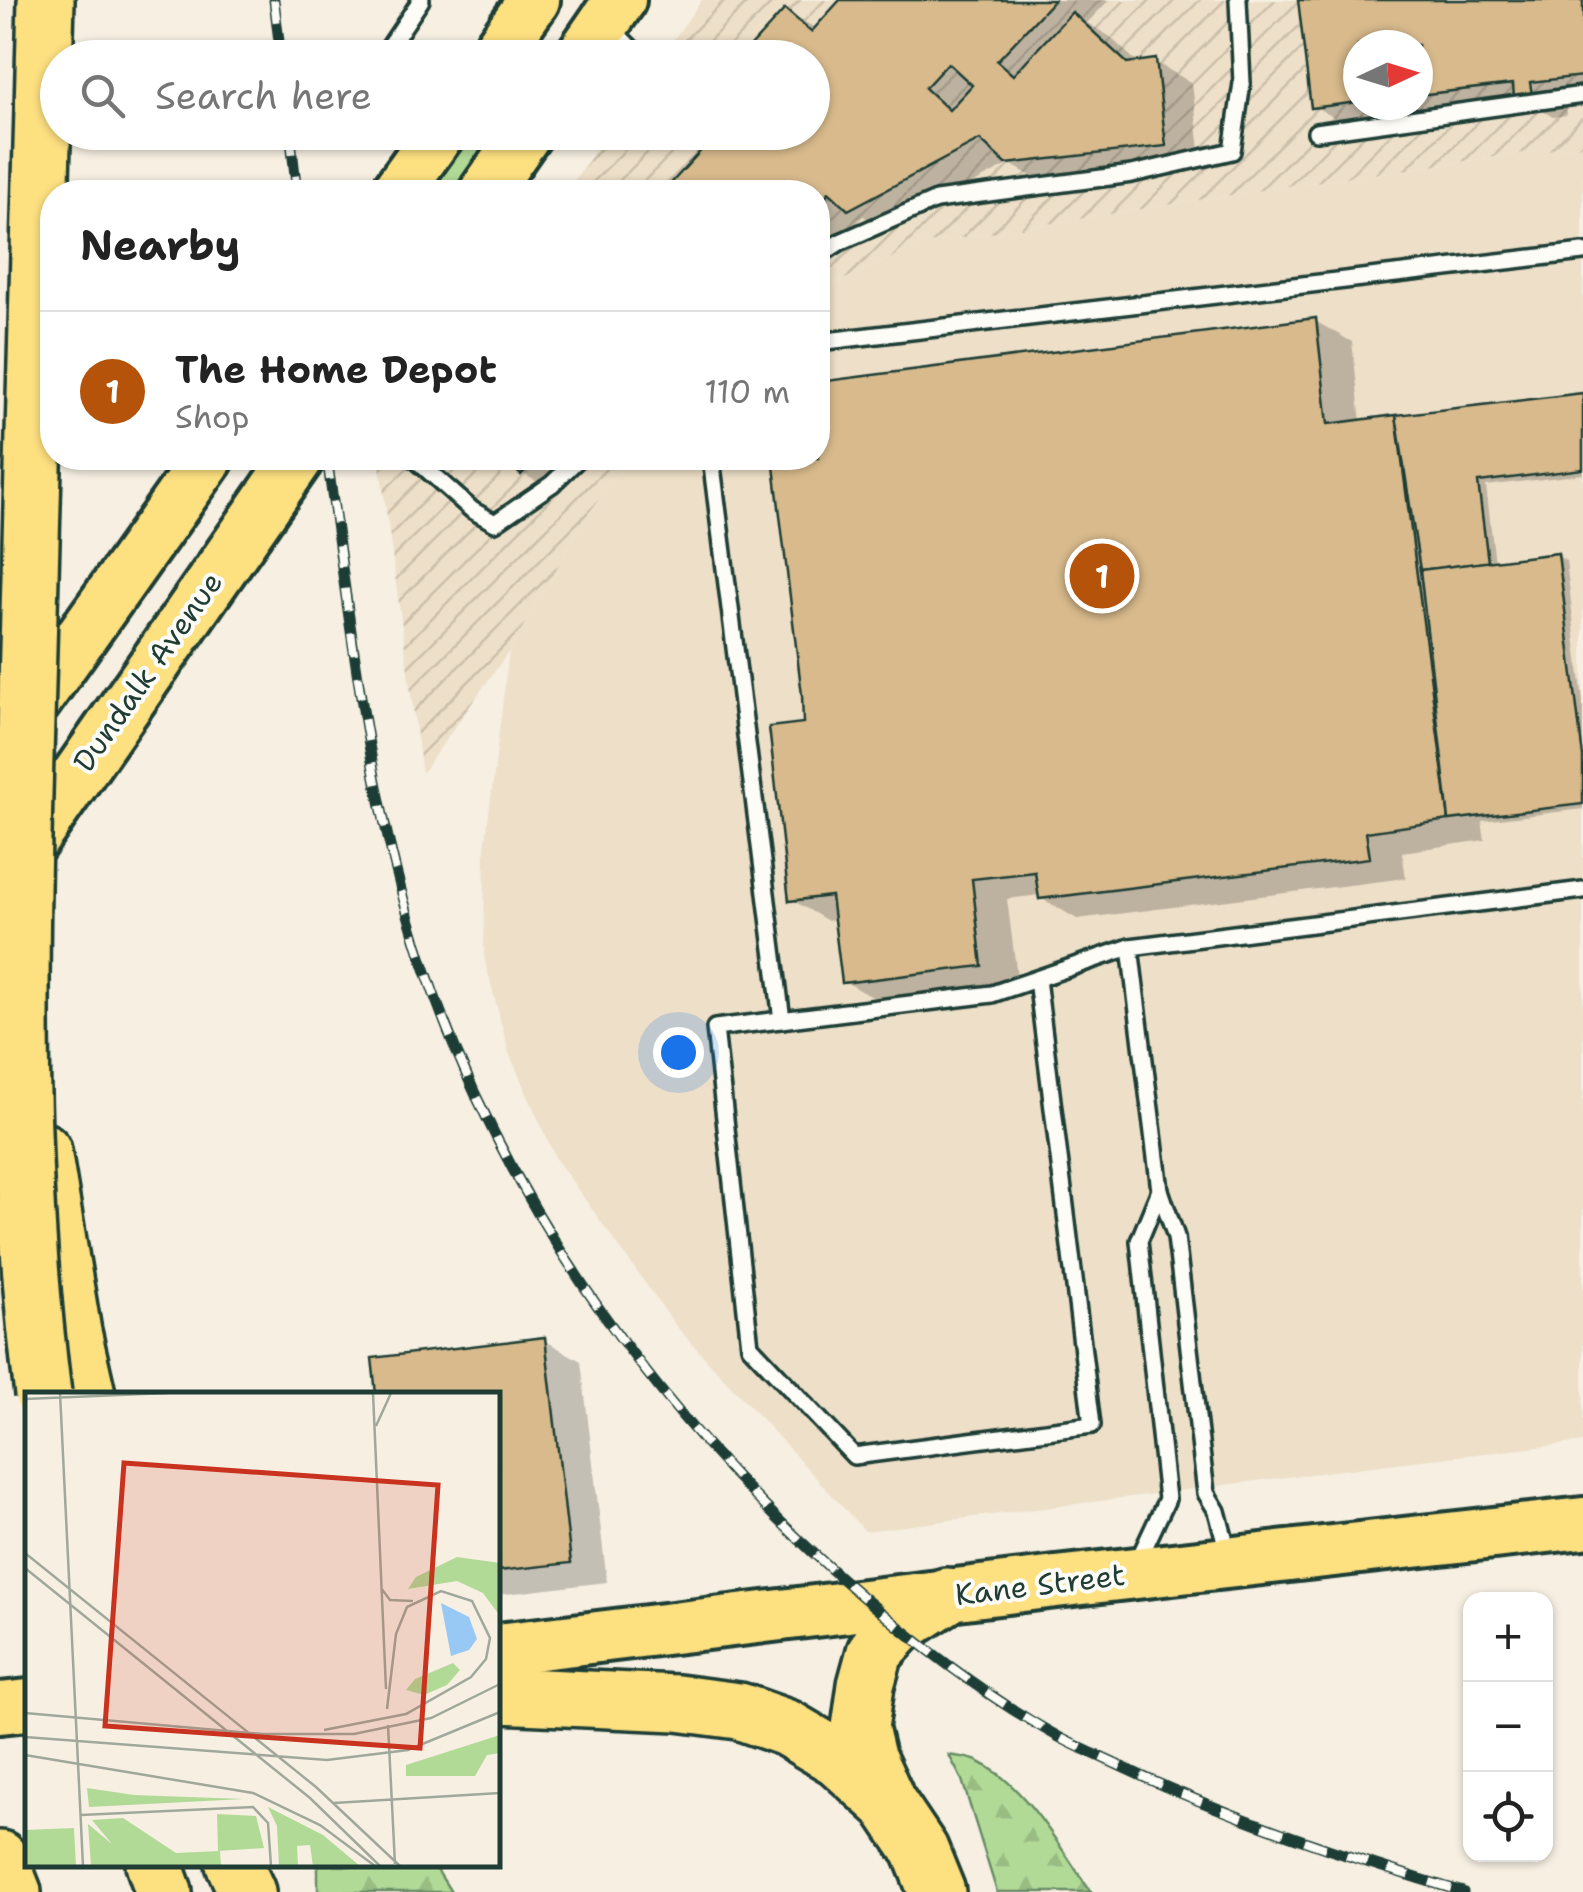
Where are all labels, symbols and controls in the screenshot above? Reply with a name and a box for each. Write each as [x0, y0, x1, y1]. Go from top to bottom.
north arrow [1343, 30, 1433, 120]
search box [40, 40, 830, 150]
icon: search [75, 68, 130, 123]
text: Search here [155, 70, 372, 121]
text: Nearby [80, 217, 240, 273]
text: The Home Depot [175, 344, 497, 395]
text: 1 [105, 370, 120, 413]
text: 110 m [704, 370, 790, 413]
text: Shop [175, 395, 250, 438]
pin: 1 [1070, 538, 1134, 614]
street label: Dundalk Avenue [63, 564, 232, 780]
your location [653, 1027, 704, 1078]
inset map [25, 1392, 500, 1867]
street label: Kane Street [953, 1554, 1127, 1615]
map controls [1463, 1592, 1553, 1862]
button: + [1463, 1592, 1553, 1682]
button: − [1463, 1682, 1553, 1772]
button: locate [1463, 1772, 1553, 1862]

